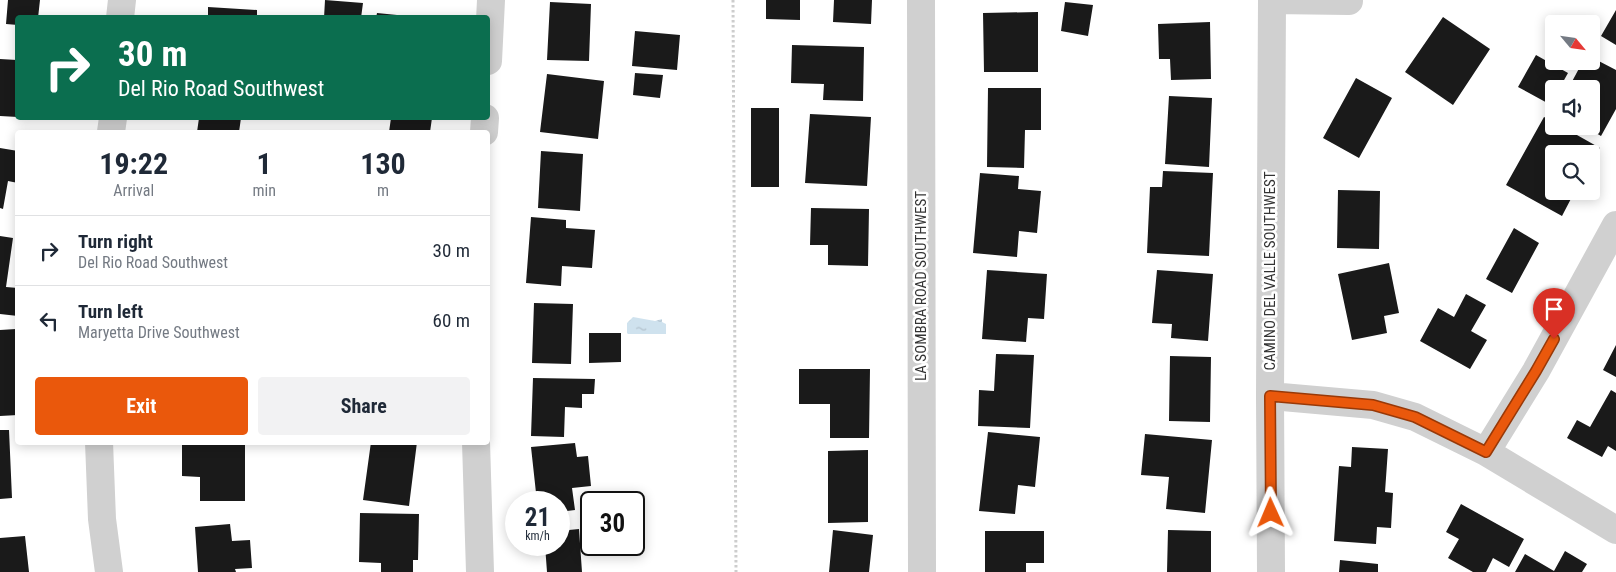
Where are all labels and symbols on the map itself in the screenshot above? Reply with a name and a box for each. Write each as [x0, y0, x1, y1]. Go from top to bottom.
north arrow [1545, 15, 1600, 70]
street label: CAMINO DEL VALLE SOUTHWEST [1261, 171, 1279, 371]
street label: LA SOMBRA ROAD SOUTHWEST [912, 191, 930, 381]
pin [1533, 288, 1575, 339]
position arrow [1244, 486, 1296, 538]
speed limit sign: 30 [580, 491, 645, 556]

